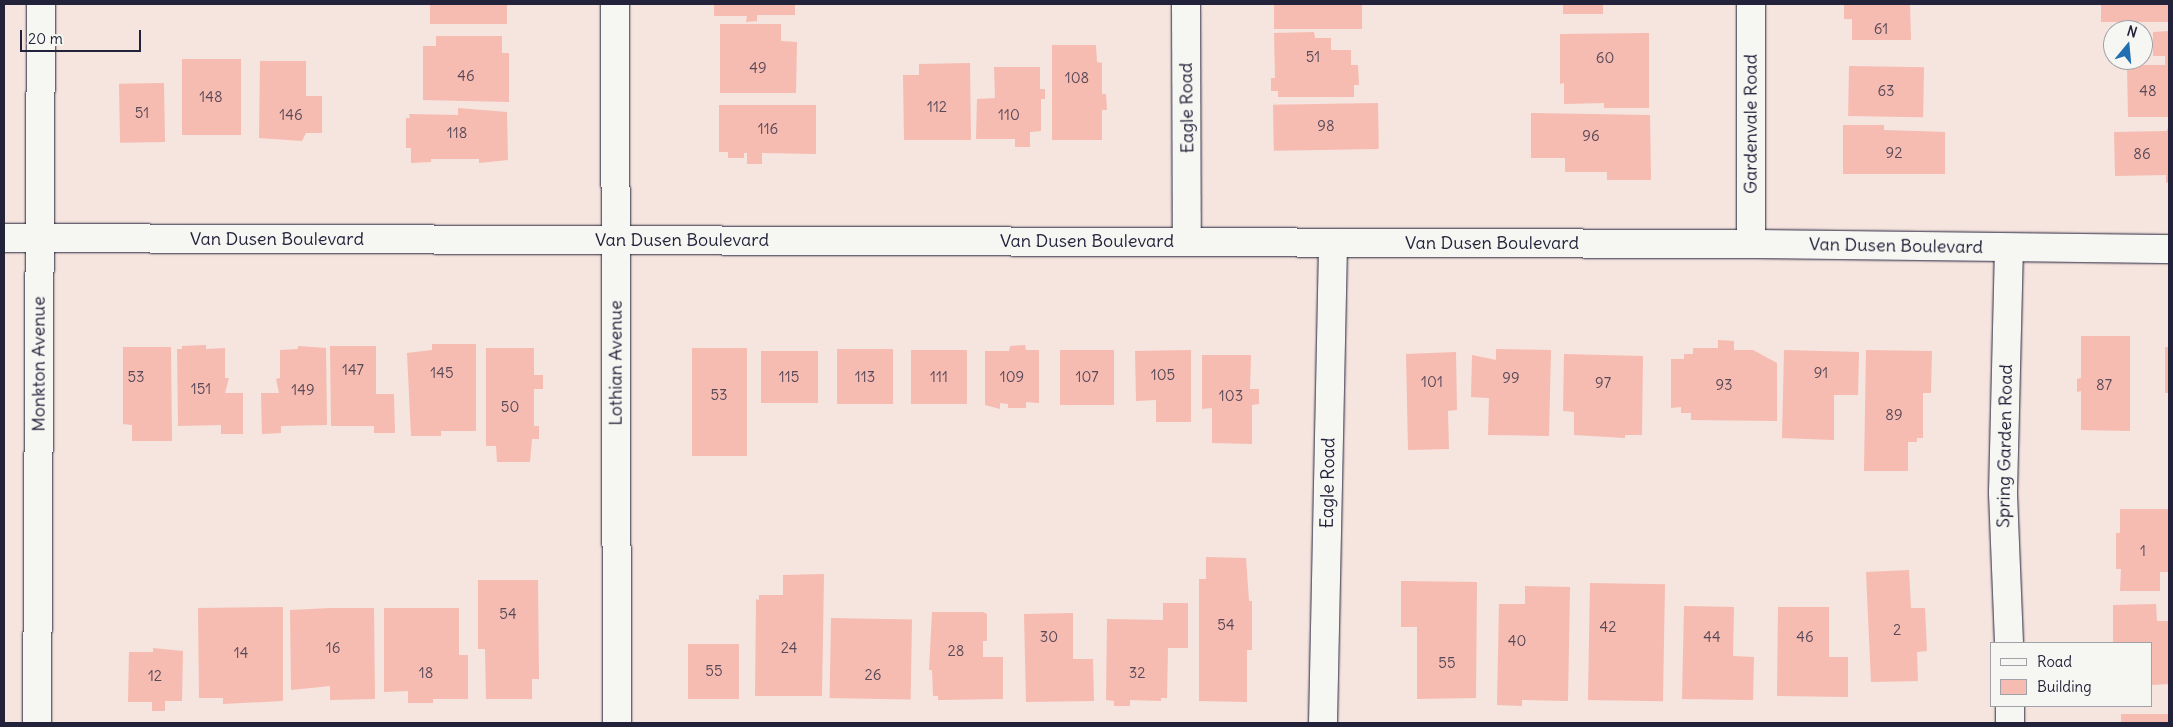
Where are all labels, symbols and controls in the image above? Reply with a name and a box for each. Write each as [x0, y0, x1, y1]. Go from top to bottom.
scale bar [22, 20, 144, 52]
house number: 61 [1874, 20, 1888, 38]
north arrow [2103, 20, 2153, 70]
text: N [2125, 22, 2139, 42]
text: 20 m [28, 29, 63, 48]
house number: 51 [1306, 48, 1320, 66]
house number: 60 [1596, 49, 1614, 67]
street label: Gardenvale Road [1740, 54, 1762, 194]
house number: 49 [749, 59, 767, 77]
street label: Eagle Road [1175, 62, 1199, 154]
house number: 46 [457, 67, 475, 85]
house number: 108 [1065, 69, 1089, 87]
house number: 63 [1877, 82, 1895, 100]
house number: 48 [2139, 82, 2157, 100]
house number: 148 [199, 88, 223, 106]
house number: 112 [927, 98, 947, 116]
house number: 51 [135, 104, 149, 122]
house number: 146 [279, 106, 303, 124]
house number: 110 [998, 106, 1020, 124]
house number: 98 [1317, 117, 1335, 135]
house number: 116 [758, 120, 778, 138]
house number: 118 [447, 124, 467, 142]
house number: 96 [1582, 127, 1600, 145]
house number: 92 [1886, 144, 1902, 162]
house number: 86 [2133, 145, 2151, 163]
street label: Van Dusen Boulevard [190, 228, 364, 250]
street label: Van Dusen Boulevard [595, 229, 769, 251]
street label: Van Dusen Boulevard [1000, 230, 1174, 252]
street label: Van Dusen Boulevard [1405, 232, 1579, 254]
street label: Van Dusen Boulevard [1809, 234, 1983, 258]
street label: Monkton Avenue [28, 296, 50, 432]
street label: Lothian Avenue [605, 300, 627, 426]
house number: 147 [342, 361, 364, 379]
house number: 145 [430, 364, 454, 382]
house number: 91 [1814, 364, 1828, 382]
street label: Spring Garden Road [1993, 364, 2017, 528]
house number: 105 [1151, 366, 1175, 384]
house number: 53 [127, 368, 145, 386]
house number: 115 [779, 368, 799, 386]
house number: 113 [855, 368, 875, 386]
house number: 111 [930, 368, 948, 386]
house number: 109 [1000, 368, 1024, 386]
house number: 107 [1076, 368, 1098, 386]
house number: 99 [1502, 369, 1520, 387]
house number: 101 [1421, 373, 1443, 391]
house number: 97 [1595, 374, 1611, 392]
house number: 93 [1715, 376, 1733, 394]
house number: 87 [2096, 376, 2112, 394]
house number: 151 [191, 380, 211, 398]
house number: 149 [291, 381, 315, 399]
house number: 53 [710, 386, 728, 404]
house number: 103 [1219, 387, 1243, 405]
house number: 50 [501, 398, 519, 416]
house number: 89 [1885, 406, 1903, 424]
street label: Eagle Road [1316, 437, 1340, 529]
house number: 1 [2140, 542, 2146, 560]
house number: 54 [499, 605, 517, 623]
house number: 54 [1217, 616, 1235, 634]
house number: 42 [1600, 618, 1616, 636]
house number: 2 [1893, 621, 1901, 639]
house number: 30 [1040, 628, 1058, 646]
house number: 44 [1703, 628, 1721, 646]
house number: 46 [1796, 628, 1814, 646]
house number: 40 [1508, 632, 1526, 650]
house number: 16 [326, 639, 340, 657]
house number: 24 [781, 639, 797, 657]
house number: 28 [948, 642, 964, 660]
legend [1990, 642, 2153, 707]
house number: 14 [234, 644, 248, 662]
text: Road [2037, 652, 2072, 671]
house number: 55 [1438, 654, 1456, 672]
house number: 55 [705, 662, 723, 680]
house number: 18 [419, 664, 433, 682]
house number: 32 [1129, 664, 1145, 682]
house number: 26 [865, 666, 881, 684]
house number: 12 [148, 667, 162, 685]
text: Building [2037, 677, 2092, 696]

